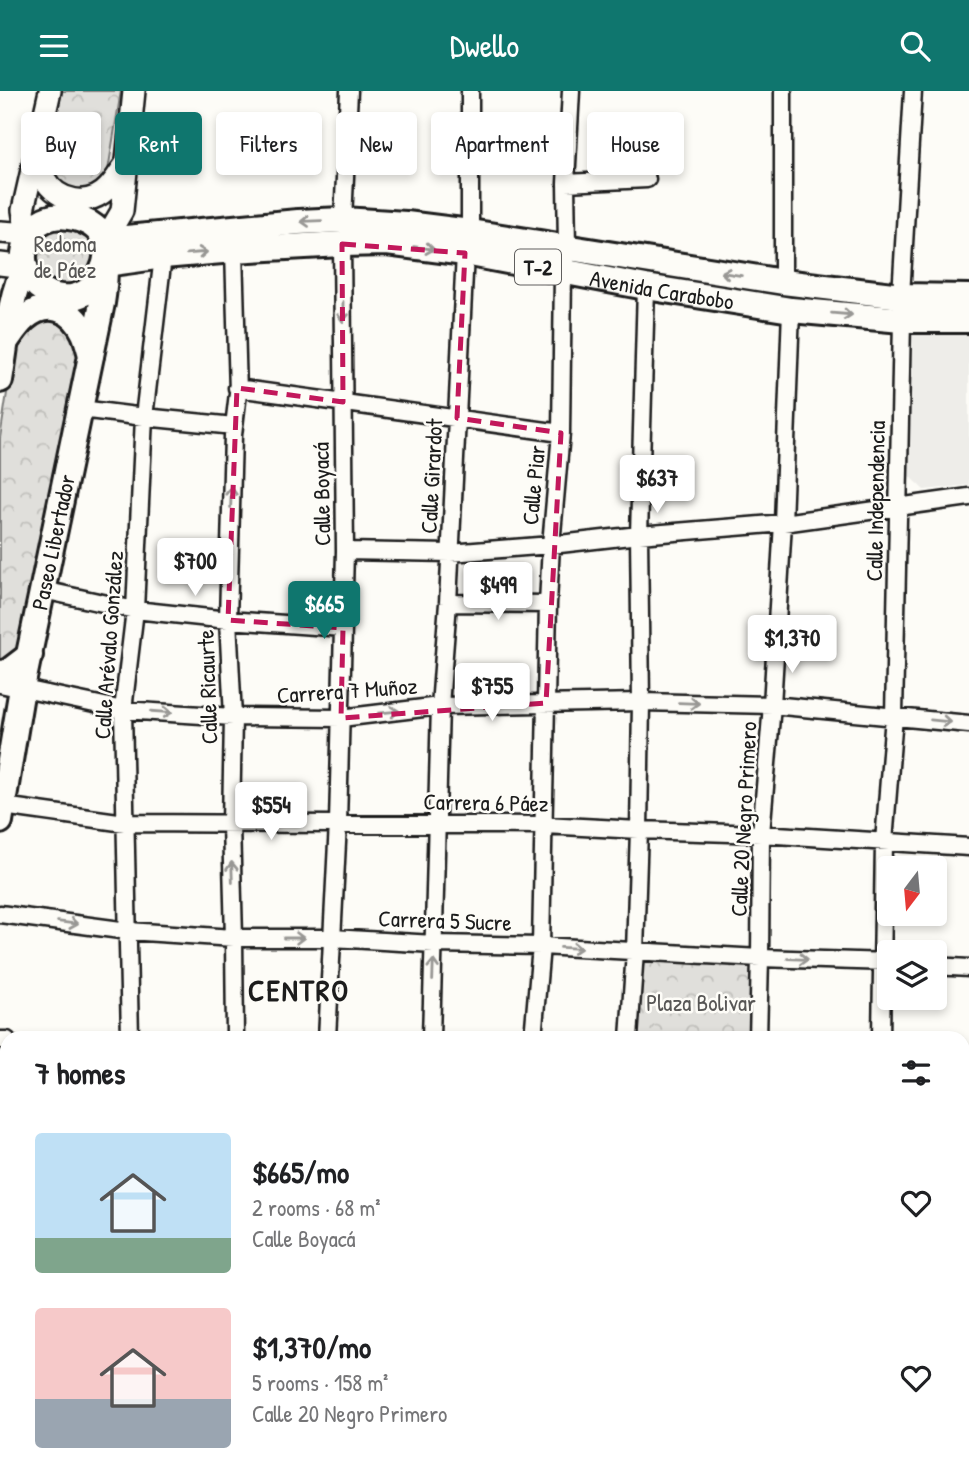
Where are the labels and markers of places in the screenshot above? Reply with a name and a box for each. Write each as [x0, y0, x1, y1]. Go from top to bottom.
pin: $637 [616, 455, 698, 515]
pin: $700 [154, 539, 236, 598]
pin: $499 [457, 563, 539, 622]
pin: $665 [283, 581, 365, 641]
pin: $1,370 [735, 615, 849, 675]
pin: $755 [451, 663, 533, 723]
pin: $554 [230, 783, 312, 842]

